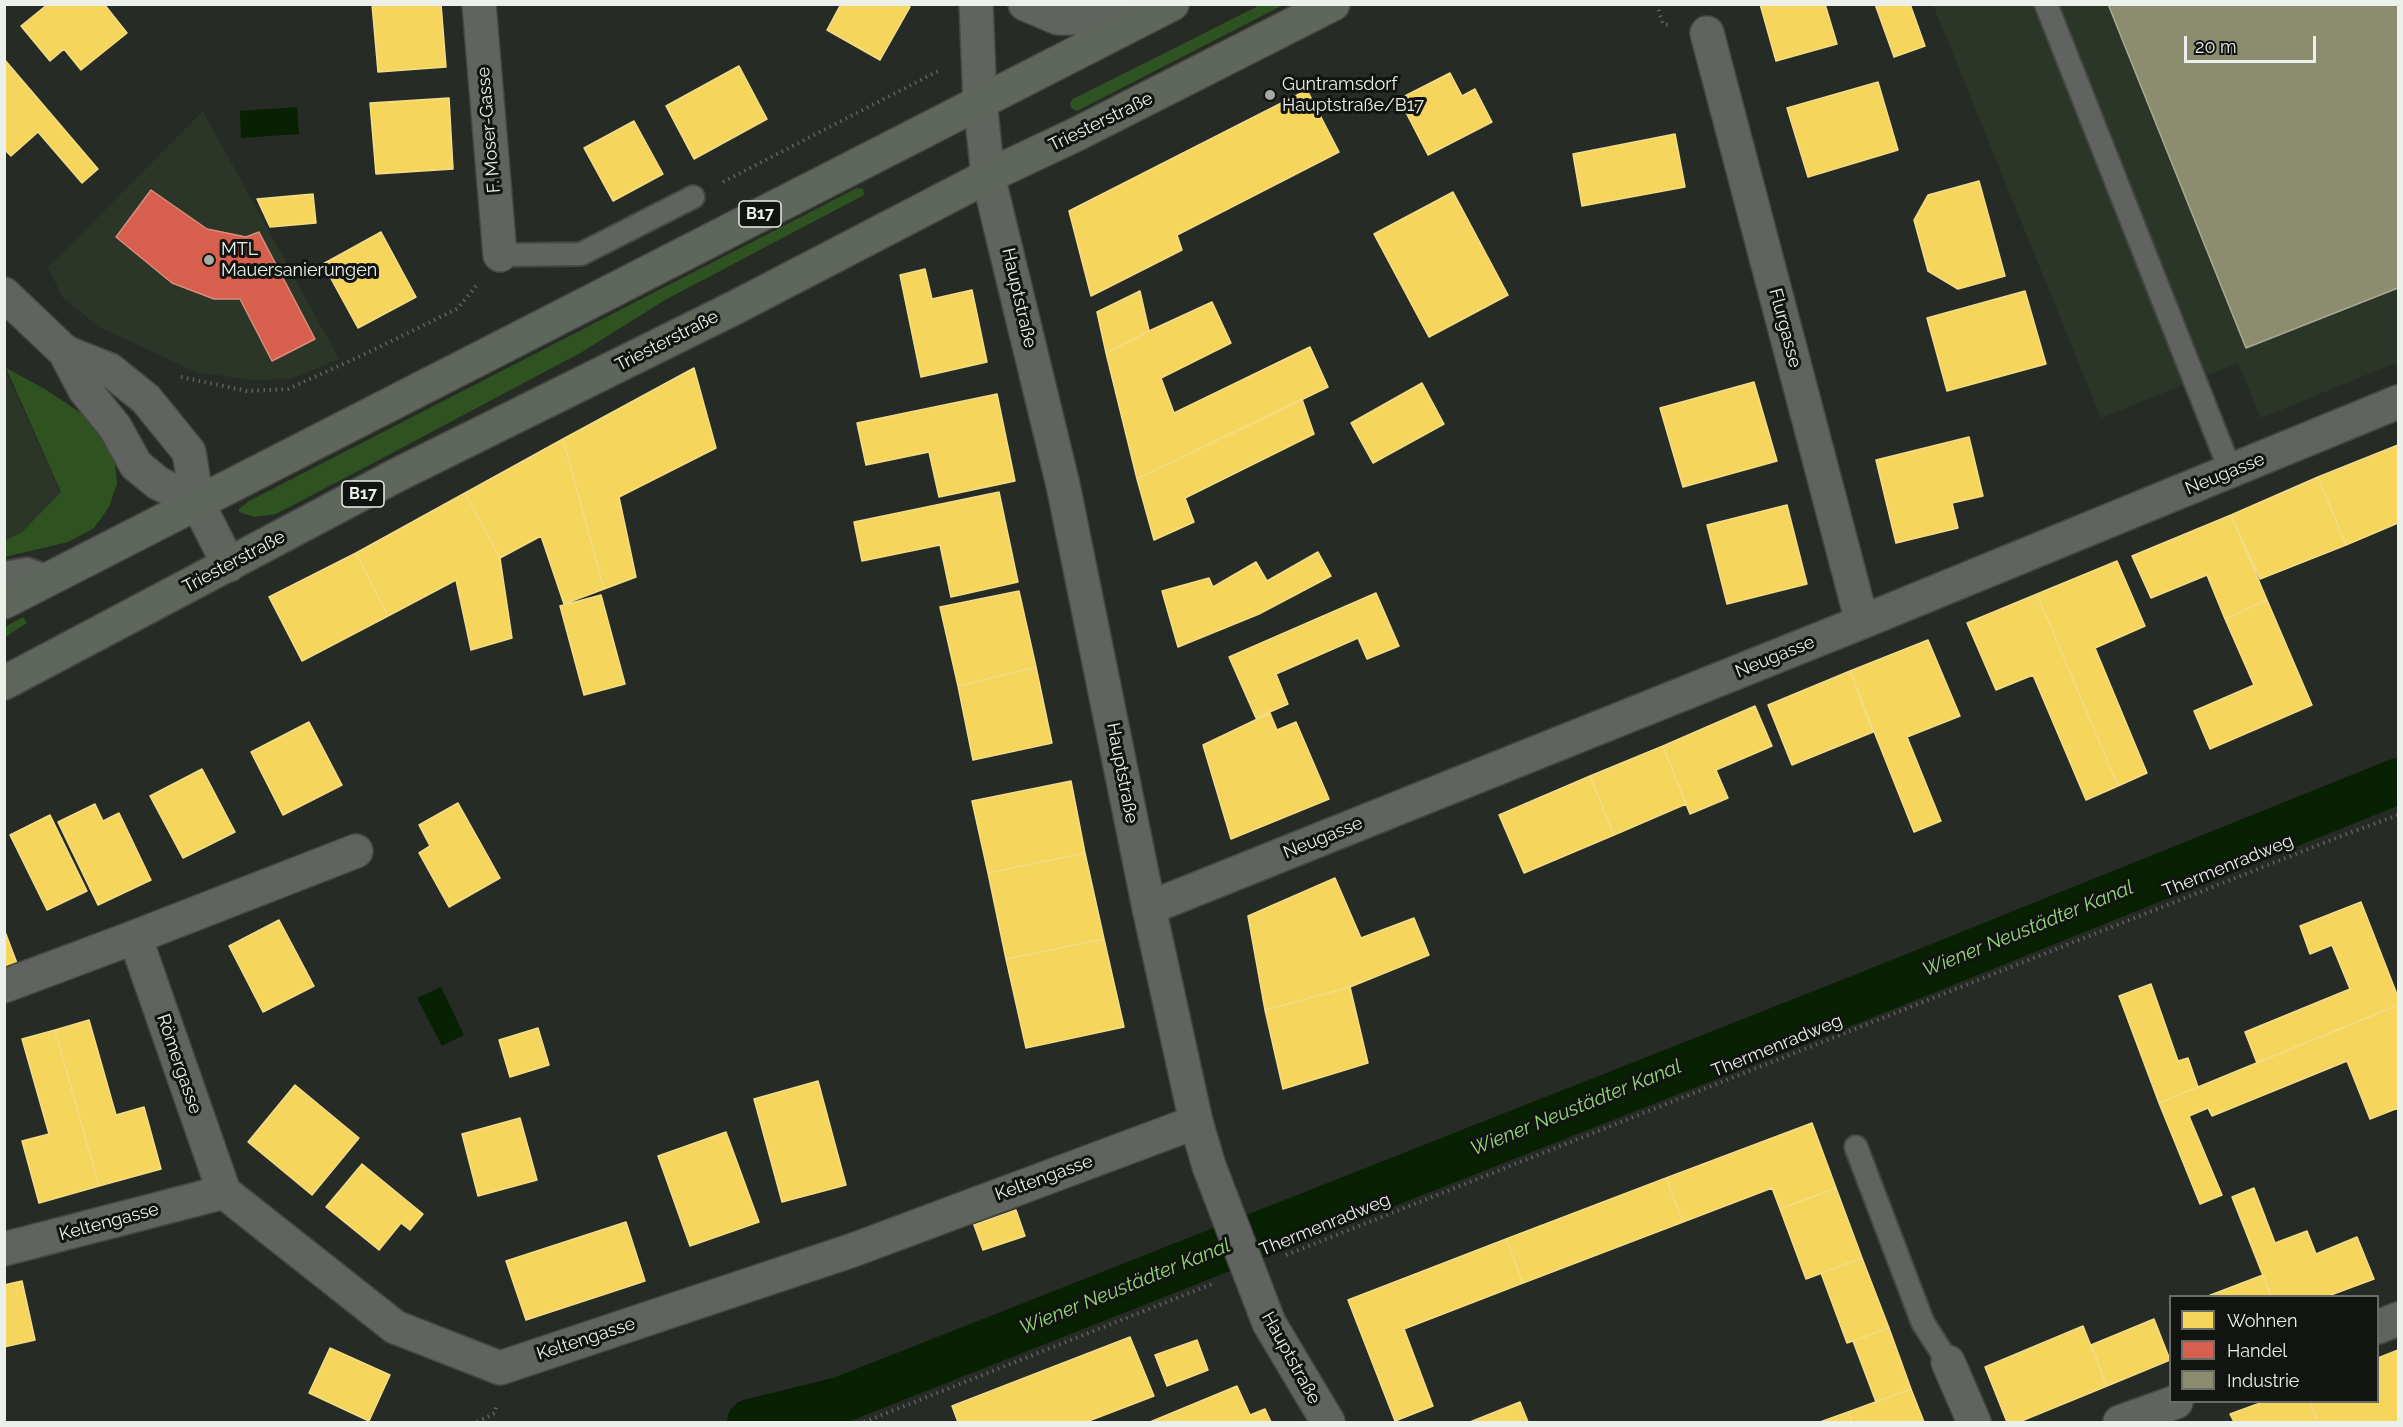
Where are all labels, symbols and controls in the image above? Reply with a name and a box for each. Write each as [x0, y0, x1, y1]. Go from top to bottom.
scale bar [2187, 24, 2319, 62]
text: 20 m [2195, 36, 2237, 57]
street label: F. Moser-Gasse [473, 66, 505, 194]
place label: Guntramsdorf Hauptstraße/B17 [1282, 74, 1424, 116]
street label: Triesterstraße [1046, 88, 1156, 156]
marker: Guntramsdorf Hauptstraße/B17 [1263, 88, 1277, 102]
road number: B17 [739, 201, 781, 227]
place label: MTL Mauersanierungen [221, 239, 377, 282]
street label: Hauptstraße [997, 246, 1041, 350]
marker: MTL Mauersanierungen [202, 253, 216, 267]
street label: Flurgasse [1764, 286, 1806, 370]
street label: Triesterstraße [612, 306, 722, 376]
street label: Neugasse [2182, 448, 2268, 500]
road number: B17 [342, 481, 384, 507]
street label: Triesterstraße [179, 526, 289, 598]
street label: Neugasse [1732, 631, 1818, 683]
street label: Hauptstraße [1102, 721, 1142, 825]
street label: Neugasse [1280, 812, 1366, 864]
street label: Thermenradweg [2159, 830, 2297, 902]
water label: Wiener Neustädter Kanal [1919, 876, 2137, 982]
street label: Thermenradweg [1708, 1010, 1846, 1082]
street label: Römergasse [152, 1011, 206, 1117]
water label: Wiener Neustädter Kanal [1467, 1055, 1685, 1161]
street label: Keltengasse [992, 1150, 1096, 1206]
street label: Thermenradweg [1256, 1189, 1394, 1261]
street label: Keltengasse [57, 1198, 161, 1246]
water label: Wiener Neustädter Kanal [1016, 1234, 1234, 1340]
legend [2169, 1295, 2379, 1403]
street label: Hauptstraße [1257, 1308, 1325, 1408]
text: Wohnen [2227, 1310, 2297, 1331]
street label: Keltengasse [534, 1313, 638, 1365]
text: Handel [2227, 1340, 2287, 1361]
text: Industrie [2227, 1370, 2299, 1391]

